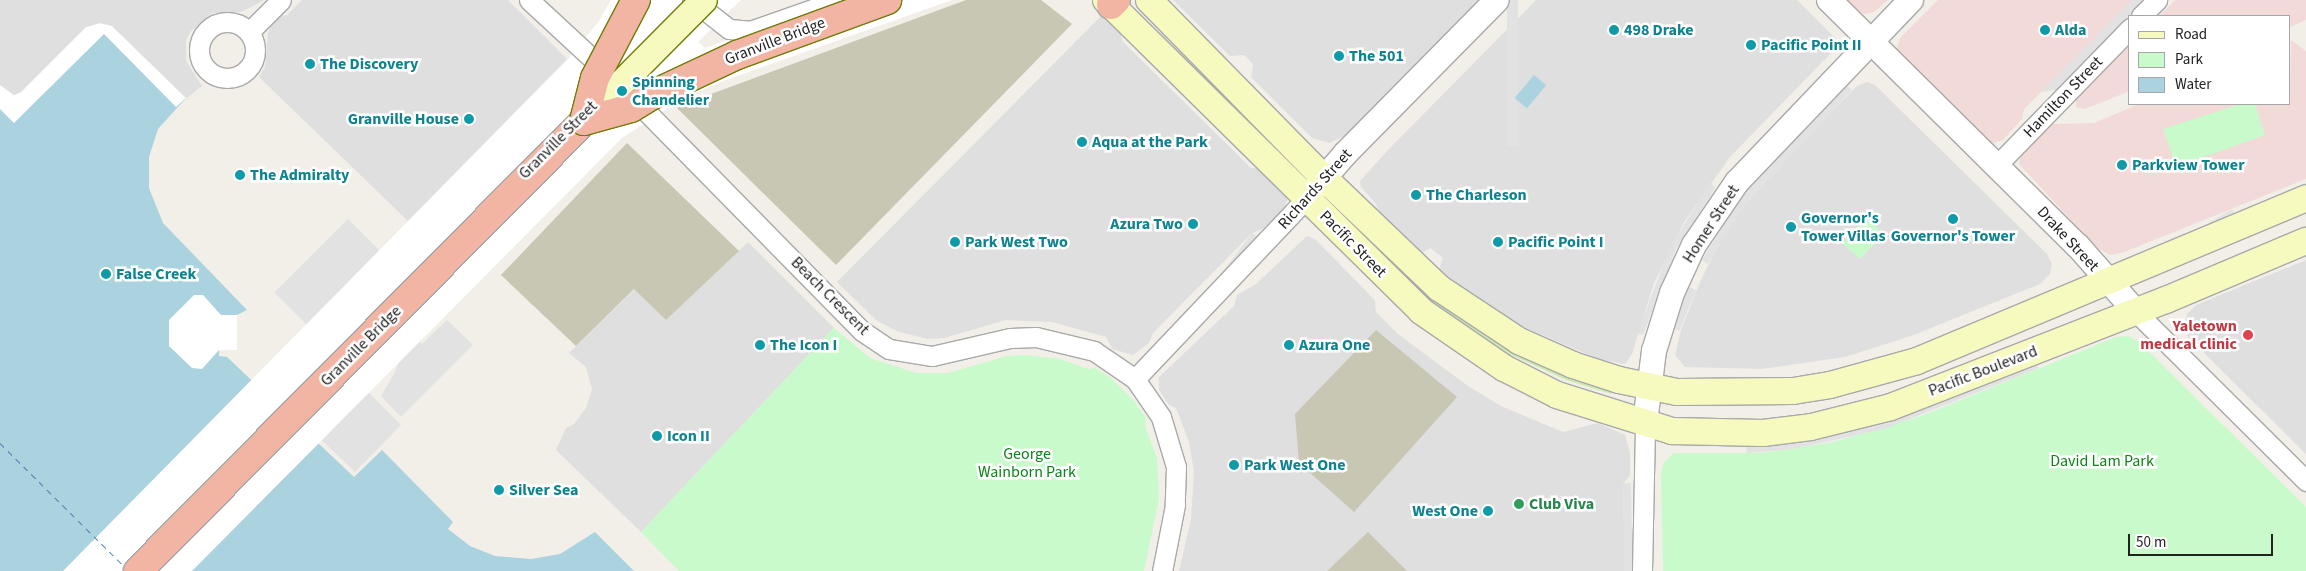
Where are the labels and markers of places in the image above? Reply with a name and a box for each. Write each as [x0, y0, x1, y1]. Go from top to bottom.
place label: 498 Drake [1624, 20, 1694, 40]
place label: Alda [2055, 20, 2086, 40]
marker: 498 Drake [1608, 24, 1620, 36]
marker: Alda [2039, 24, 2051, 36]
place label: Pacific Point II [1761, 35, 1862, 55]
marker: Pacific Point II [1745, 39, 1757, 51]
place label: The 501 [1349, 46, 1404, 66]
marker: The 501 [1333, 50, 1345, 62]
place label: The Discovery [320, 54, 418, 74]
marker: The Discovery [304, 58, 316, 70]
place label: Spinning Chandelier [632, 72, 709, 110]
marker: Spinning Chandelier [616, 85, 628, 97]
place label: Granville House [348, 109, 459, 129]
marker: Granville House [463, 113, 475, 125]
place label: Aqua at the Park [1092, 132, 1208, 152]
marker: Aqua at the Park [1076, 136, 1088, 148]
place label: Parkview Tower [2132, 155, 2245, 175]
marker: Parkview Tower [2116, 159, 2128, 171]
place label: The Admiralty [250, 165, 349, 185]
marker: The Admiralty [234, 169, 246, 181]
place label: The Charleson [1426, 185, 1527, 205]
marker: The Charleson [1410, 189, 1422, 201]
place label: Governor's Tower Villas [1801, 208, 1886, 246]
marker: Governor's Tower [1947, 213, 1959, 225]
place label: Azura Two [1110, 214, 1183, 234]
marker: Azura Two [1187, 218, 1199, 230]
marker: Governor's Tower Villas [1785, 221, 1797, 233]
place label: Governor's Tower [1891, 226, 2015, 246]
place label: Park West Two [965, 232, 1068, 252]
place label: Pacific Point I [1508, 232, 1604, 252]
marker: Park West Two [949, 236, 961, 248]
marker: Pacific Point I [1492, 236, 1504, 248]
place label: False Creek [116, 264, 196, 284]
marker: False Creek [100, 268, 112, 280]
place label: Yaletown medical clinic [2140, 316, 2237, 354]
marker: Yaletown medical clinic [2241, 328, 2255, 342]
place label: The Icon I [770, 335, 837, 355]
place label: Azura One [1299, 335, 1370, 355]
marker: The Icon I [754, 339, 766, 351]
marker: Azura One [1283, 339, 1295, 351]
place label: Icon II [667, 426, 710, 446]
marker: Icon II [651, 430, 663, 442]
place label: Park West One [1244, 455, 1346, 475]
marker: Park West One [1228, 459, 1240, 471]
place label: Silver Sea [509, 480, 578, 500]
marker: Silver Sea [493, 484, 505, 496]
place label: Club Viva [1529, 494, 1594, 514]
marker: Club Viva [1513, 498, 1525, 510]
place label: West One [1412, 501, 1478, 521]
marker: West One [1482, 505, 1494, 517]

